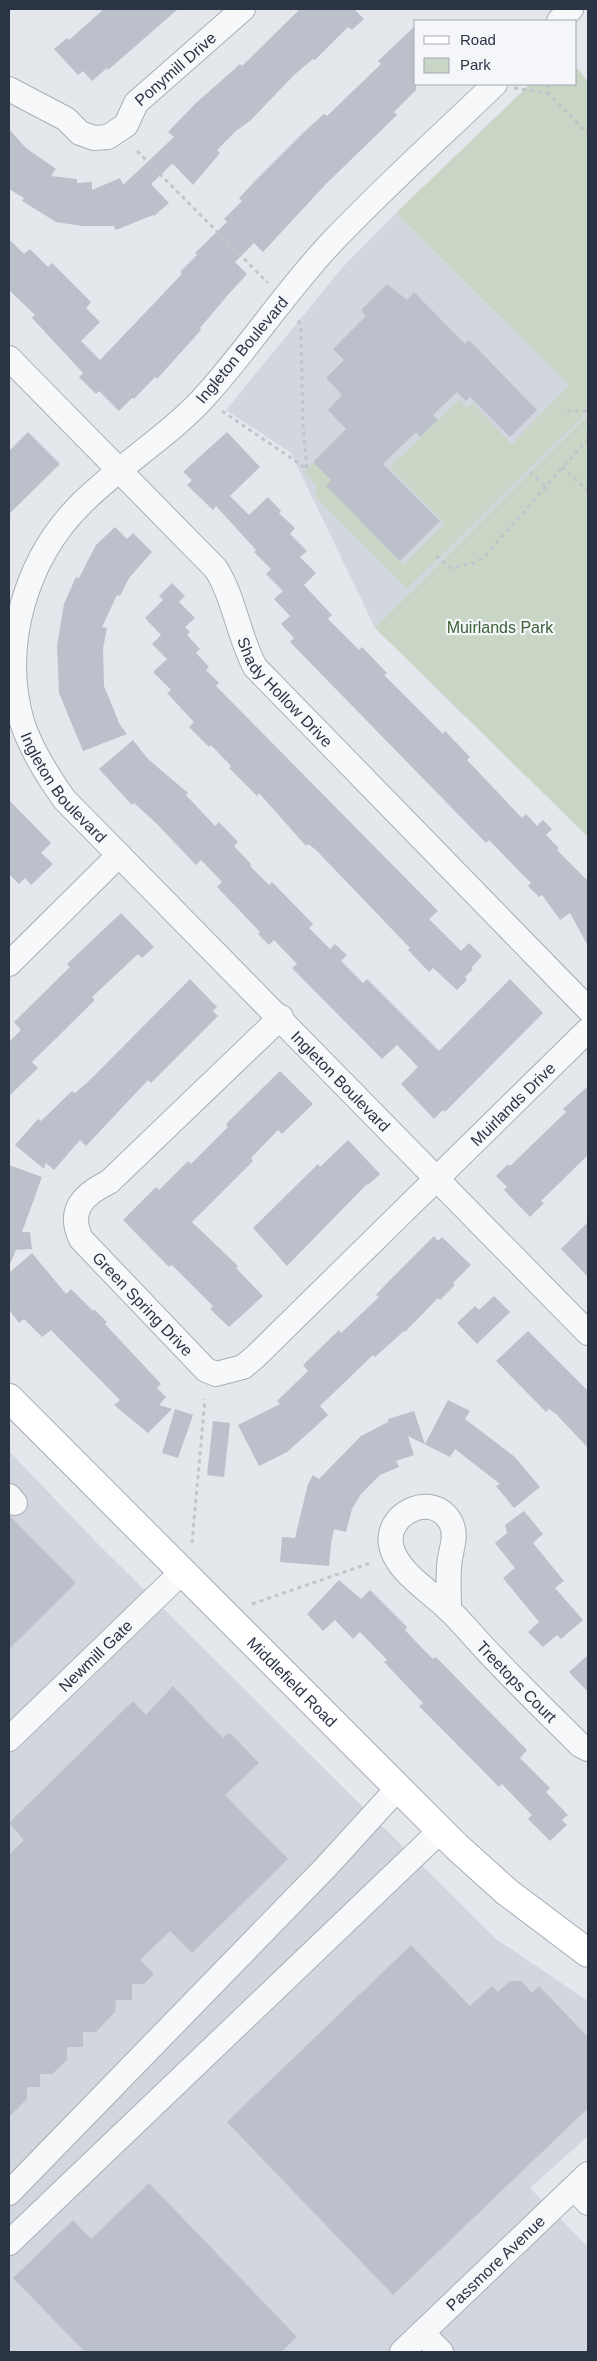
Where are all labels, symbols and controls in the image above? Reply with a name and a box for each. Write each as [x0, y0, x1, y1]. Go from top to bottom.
legend [414, 20, 577, 85]
street label: Ponymill Drive [131, 28, 219, 109]
text: Road [460, 31, 496, 48]
text: Park [460, 56, 491, 73]
street label: Ingleton Boulevard [193, 293, 291, 407]
park label: Muirlands Park [447, 619, 554, 636]
street label: Shady Hollow Drive [235, 635, 336, 750]
street label: Ingleton Boulevard [18, 730, 110, 846]
street label: Ingleton Boulevard [288, 1027, 394, 1135]
street label: Muirlands Drive [467, 1059, 558, 1149]
street label: Green Spring Drive [89, 1248, 196, 1359]
street label: Newmill Gate [55, 1616, 136, 1695]
street label: Middlefield Road [244, 1634, 340, 1730]
street label: Treetops Court [474, 1638, 561, 1726]
street label: Passmore Avenue [442, 2212, 548, 2314]

